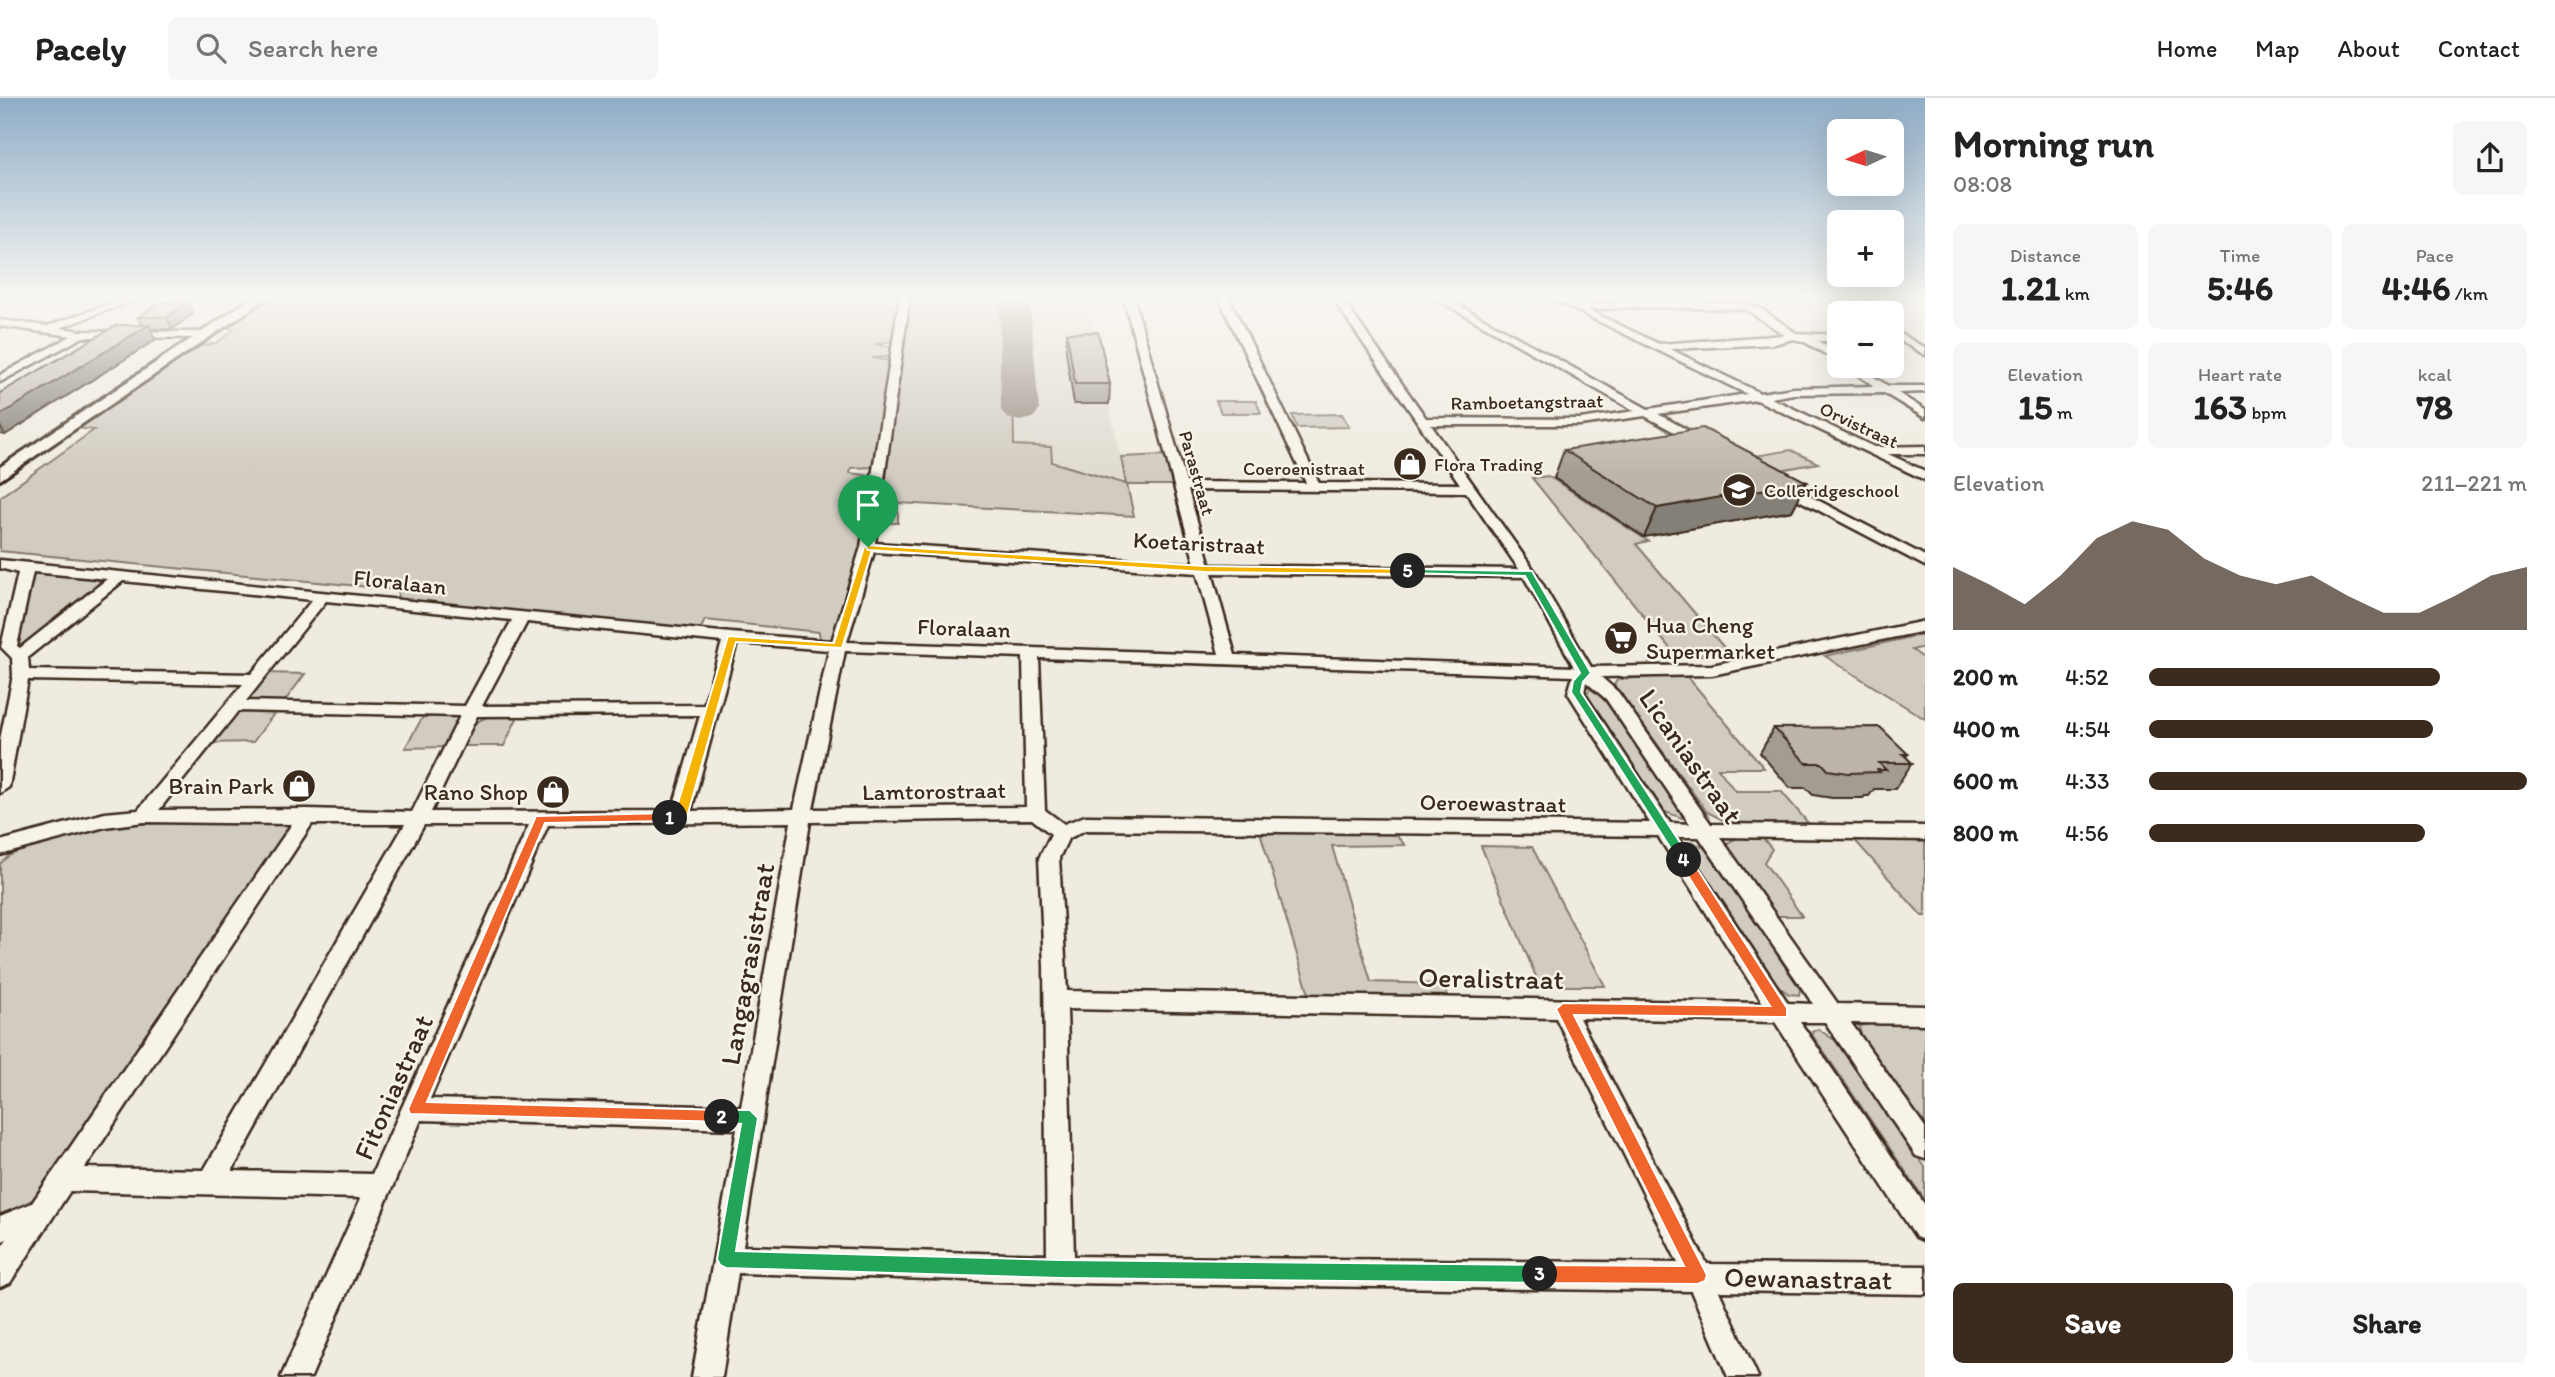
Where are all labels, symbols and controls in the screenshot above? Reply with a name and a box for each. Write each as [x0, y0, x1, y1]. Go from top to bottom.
search box [168, 17, 658, 80]
text: Pacely [35, 29, 126, 68]
icon: search [192, 29, 230, 67]
text: Search here [248, 32, 378, 64]
text: Home [2157, 34, 2217, 63]
text: Map [2255, 34, 2299, 63]
text: About [2337, 34, 2400, 63]
text: Contact [2438, 34, 2520, 63]
north arrow [1827, 119, 1904, 196]
map controls [1827, 119, 1904, 378]
text: Morning run [1953, 121, 2154, 167]
button: share [2453, 121, 2527, 195]
text: 08:08 [1953, 170, 2012, 198]
button: + [1827, 210, 1904, 287]
text: Distance [2010, 244, 2081, 267]
text: Time [2220, 244, 2260, 267]
text: Pace [2416, 244, 2454, 267]
text: 1.21 [2001, 267, 2060, 309]
text: 5:46 [2207, 267, 2273, 309]
text: 4:46 [2381, 267, 2451, 309]
text: km [2060, 282, 2090, 305]
text: /km [2451, 282, 2488, 305]
button: − [1827, 301, 1904, 378]
text: Elevation [2008, 363, 2083, 386]
text: Heart rate [2198, 363, 2282, 386]
text: kcal [2418, 363, 2452, 386]
text: 15 [2018, 386, 2053, 428]
text: 163 [2193, 386, 2247, 428]
text: 78 [2416, 386, 2453, 428]
street label: Ramboetangstraat [1450, 389, 1604, 415]
street label: Orvistraat [1816, 397, 1902, 453]
text: m [2053, 401, 2073, 424]
text: bpm [2247, 401, 2287, 424]
street label: Parastraat [1174, 428, 1220, 518]
shop icon: Flora Trading [1391, 445, 1429, 483]
place label: Flora Trading [1434, 453, 1543, 476]
street label: Coeroenistraat [1243, 457, 1365, 480]
text: Elevation [1953, 469, 2044, 497]
text: 211–221 m [2421, 469, 2527, 497]
school or university icon: Colleridgeschool [1720, 471, 1758, 509]
pin [838, 475, 898, 547]
place label: Colleridgeschool [1764, 479, 1900, 502]
icon: arrive [849, 486, 887, 524]
street label: Koetaristraat [1132, 526, 1266, 560]
pin: 5 [1390, 554, 1426, 588]
text: 5 [1403, 559, 1412, 582]
street label: Floralaan [352, 563, 448, 601]
place label: Hua Cheng Supermarket [1646, 611, 1776, 665]
street label: Floralaan [917, 612, 1011, 644]
supermarket icon: Hua Cheng Supermarket [1602, 619, 1640, 657]
text: 200 m [1953, 663, 2018, 691]
text: 4:52 [2065, 663, 2109, 691]
street label: Licaniastraat [1632, 682, 1750, 830]
text: 400 m [1953, 715, 2020, 743]
text: 4:54 [2065, 715, 2110, 743]
shop icon: Brain Park [280, 767, 318, 805]
text: 600 m [1953, 767, 2018, 795]
text: 4:33 [2065, 767, 2110, 795]
place label: Brain Park [169, 772, 274, 800]
shop icon: Rano Shop [534, 773, 572, 811]
street label: Lamtorostraat [862, 776, 1006, 806]
place label: Rano Shop [424, 778, 528, 806]
street label: Oeroewastraat [1419, 788, 1567, 818]
pin: 1 [652, 800, 688, 836]
text: 1 [665, 806, 674, 829]
text: 800 m [1953, 819, 2018, 847]
text: 4:56 [2065, 819, 2109, 847]
pin: 4 [1666, 842, 1702, 878]
text: 4 [1678, 848, 1689, 871]
street label: Langagrasistraat [712, 860, 782, 1068]
street label: Oeralistraat [1418, 960, 1564, 996]
street label: Fitoniastraat [346, 1009, 440, 1165]
pin: 2 [704, 1100, 740, 1134]
text: 2 [717, 1105, 727, 1128]
pin: 3 [1522, 1256, 1558, 1292]
street label: Oewanastraat [1724, 1260, 1892, 1296]
text: 3 [1534, 1262, 1545, 1285]
button: Save [1953, 1283, 2233, 1363]
button: Share [2247, 1283, 2527, 1363]

